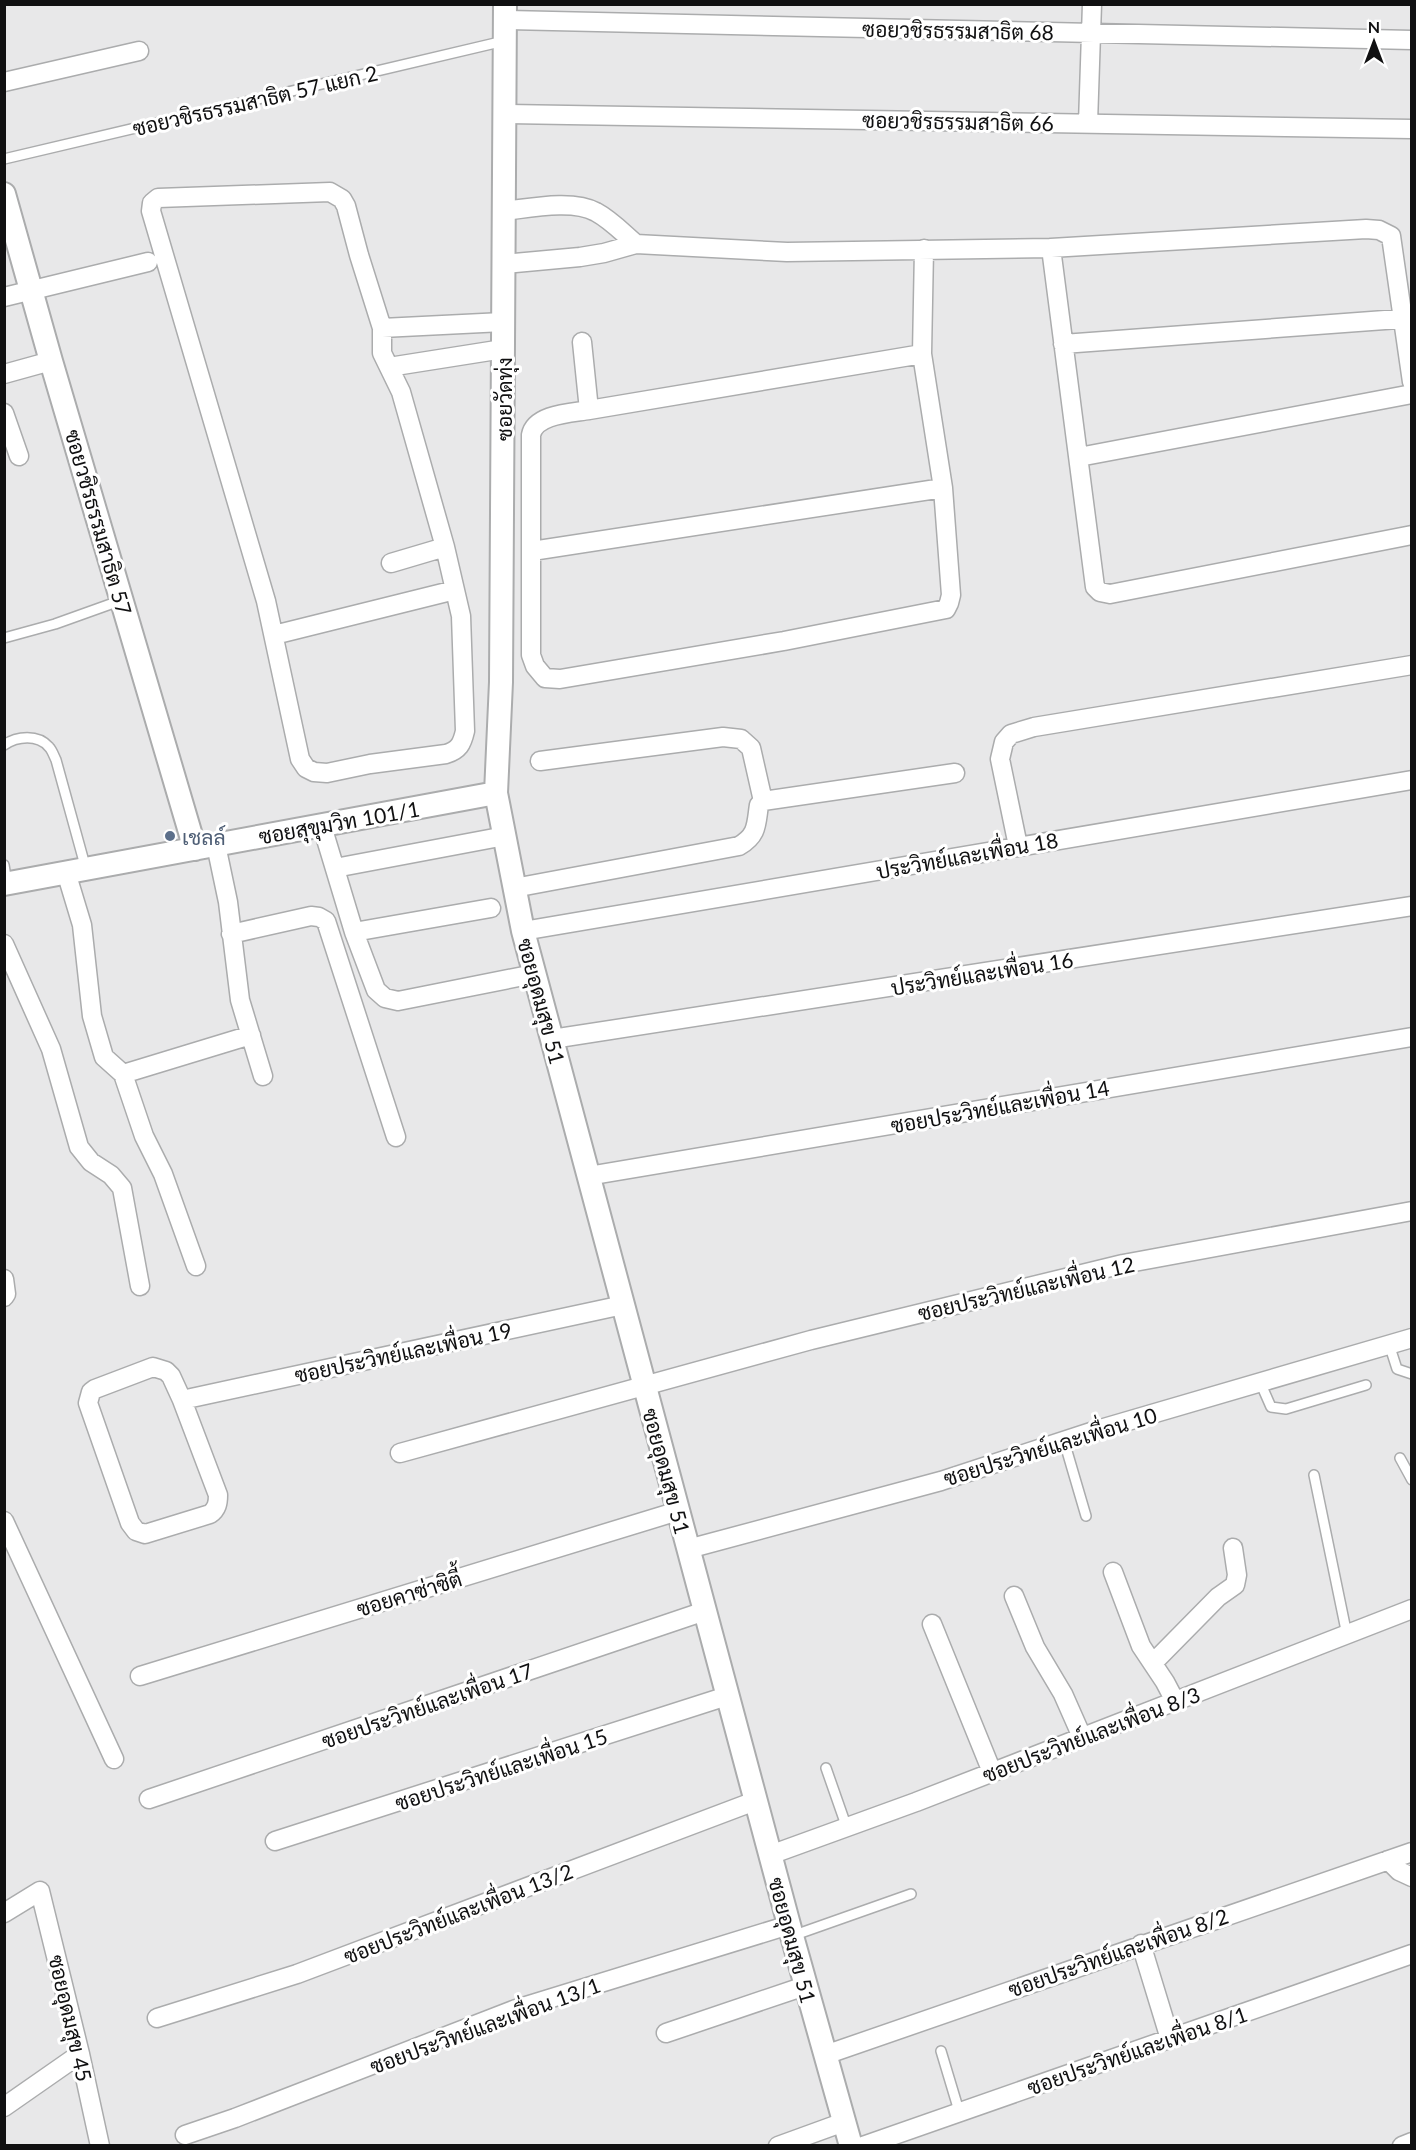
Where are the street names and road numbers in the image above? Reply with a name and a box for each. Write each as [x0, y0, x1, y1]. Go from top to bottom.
street label: ซอยวชิรธรรมสาธิต 68 [862, 16, 1054, 44]
street label: ซอยวชิรธรรมสาธิต 57 แยก 2 [130, 60, 380, 140]
street label: ซอยวชิรธรรมสาธิต 66 [862, 107, 1054, 135]
street label: ซอยวัดทุ่ง [491, 357, 519, 441]
street label: ซอยวชิรธรรมสาธิต 57 [61, 426, 137, 618]
street label: ซอยสุขุมวิท 101/1 [257, 796, 422, 851]
street label: ประวิทย์และเพื่อน 18 [873, 821, 1060, 883]
street label: ซอยอุดมสุข 51 [510, 935, 571, 1067]
street label: ประวิทย์และเพื่อน 16 [888, 940, 1075, 1000]
street label: ซอยประวิทย์และเพื่อน 14 [888, 1069, 1111, 1138]
street label: ซอยประวิทย์และเพื่อน 12 [914, 1245, 1137, 1325]
street label: ซอยประวิทย์และเพื่อน 19 [291, 1311, 514, 1387]
street label: ซอยประวิทย์และเพื่อน 10 [939, 1396, 1160, 1490]
street label: ซอยอุดมสุข 51 [635, 1405, 696, 1537]
street label: ซอยคาซ่าซิตี้ [352, 1559, 465, 1621]
street label: ซอยประวิทย์และเพื่อน 17 [316, 1651, 536, 1753]
street label: ซอยประวิทย์และเพื่อน 8/3 [976, 1675, 1203, 1787]
street label: ซอยประวิทย์และเพื่อน 15 [390, 1717, 610, 1815]
street label: ซอยประวิทย์และเพื่อน 13/2 [338, 1852, 576, 1968]
street label: ซอยอุดมสุข 51 [761, 1874, 822, 2006]
street label: ซอยประวิทย์และเพื่อน 8/2 [1003, 1897, 1231, 2001]
street label: ซอยอุดมสุข 45 [41, 1952, 98, 2084]
street label: ซอยประวิทย์และเพื่อน 13/1 [364, 1966, 604, 2078]
street label: ซอยประวิทย์และเพื่อน 8/1 [1022, 1995, 1250, 2099]

